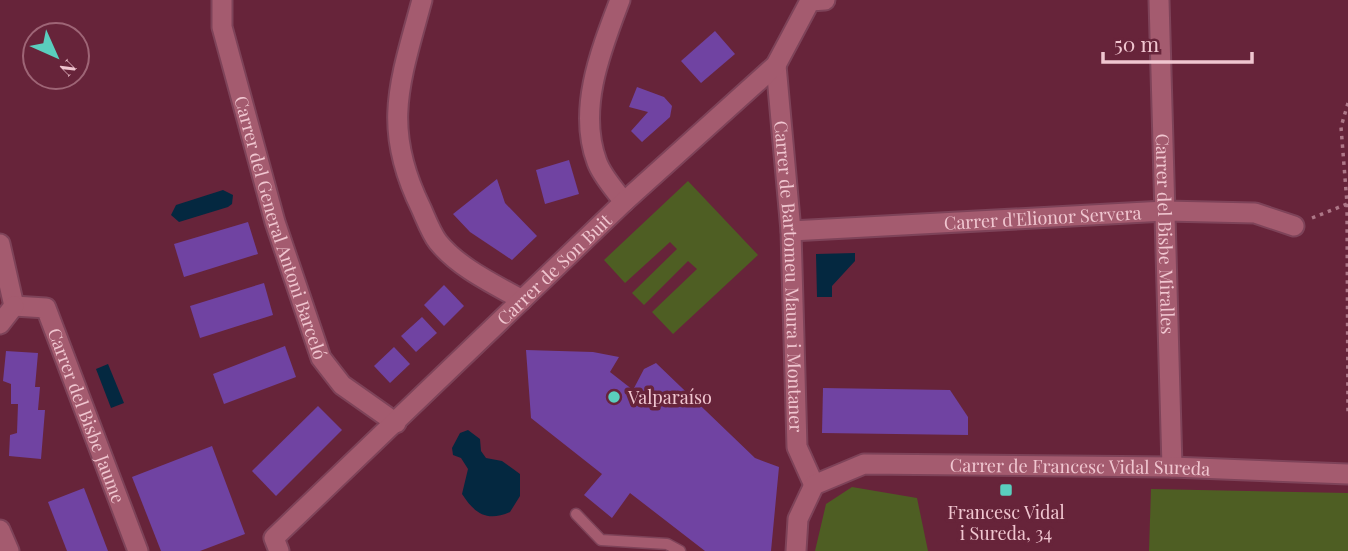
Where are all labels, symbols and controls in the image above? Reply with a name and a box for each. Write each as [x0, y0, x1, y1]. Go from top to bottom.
north arrow [21, 21, 91, 91]
scale bar [1103, 21, 1252, 65]
text: 50 m [1114, 29, 1160, 57]
text: N [54, 55, 83, 83]
street label: Carrer del General Antoni Barceló [229, 93, 333, 363]
street label: Carrer de Bartomeu Maura i Montaner [769, 120, 809, 433]
street label: Carrer del Bisbe Miralles [1151, 133, 1180, 335]
street label: Carrer d'Elionor Servera [943, 200, 1142, 235]
street label: Carrer de Son Buit [491, 208, 617, 330]
street label: Carrer del Bisbe Jaume [43, 324, 131, 507]
place label: Valparaíso [627, 385, 712, 409]
marker: Valparaíso [606, 389, 622, 405]
street label: Carrer de Francesc Vidal Sureda [950, 453, 1211, 481]
marker: Francesc Vidal i Sureda, 34 [998, 482, 1014, 498]
place label: Francesc Vidal i Sureda, 34 [947, 500, 1065, 545]

